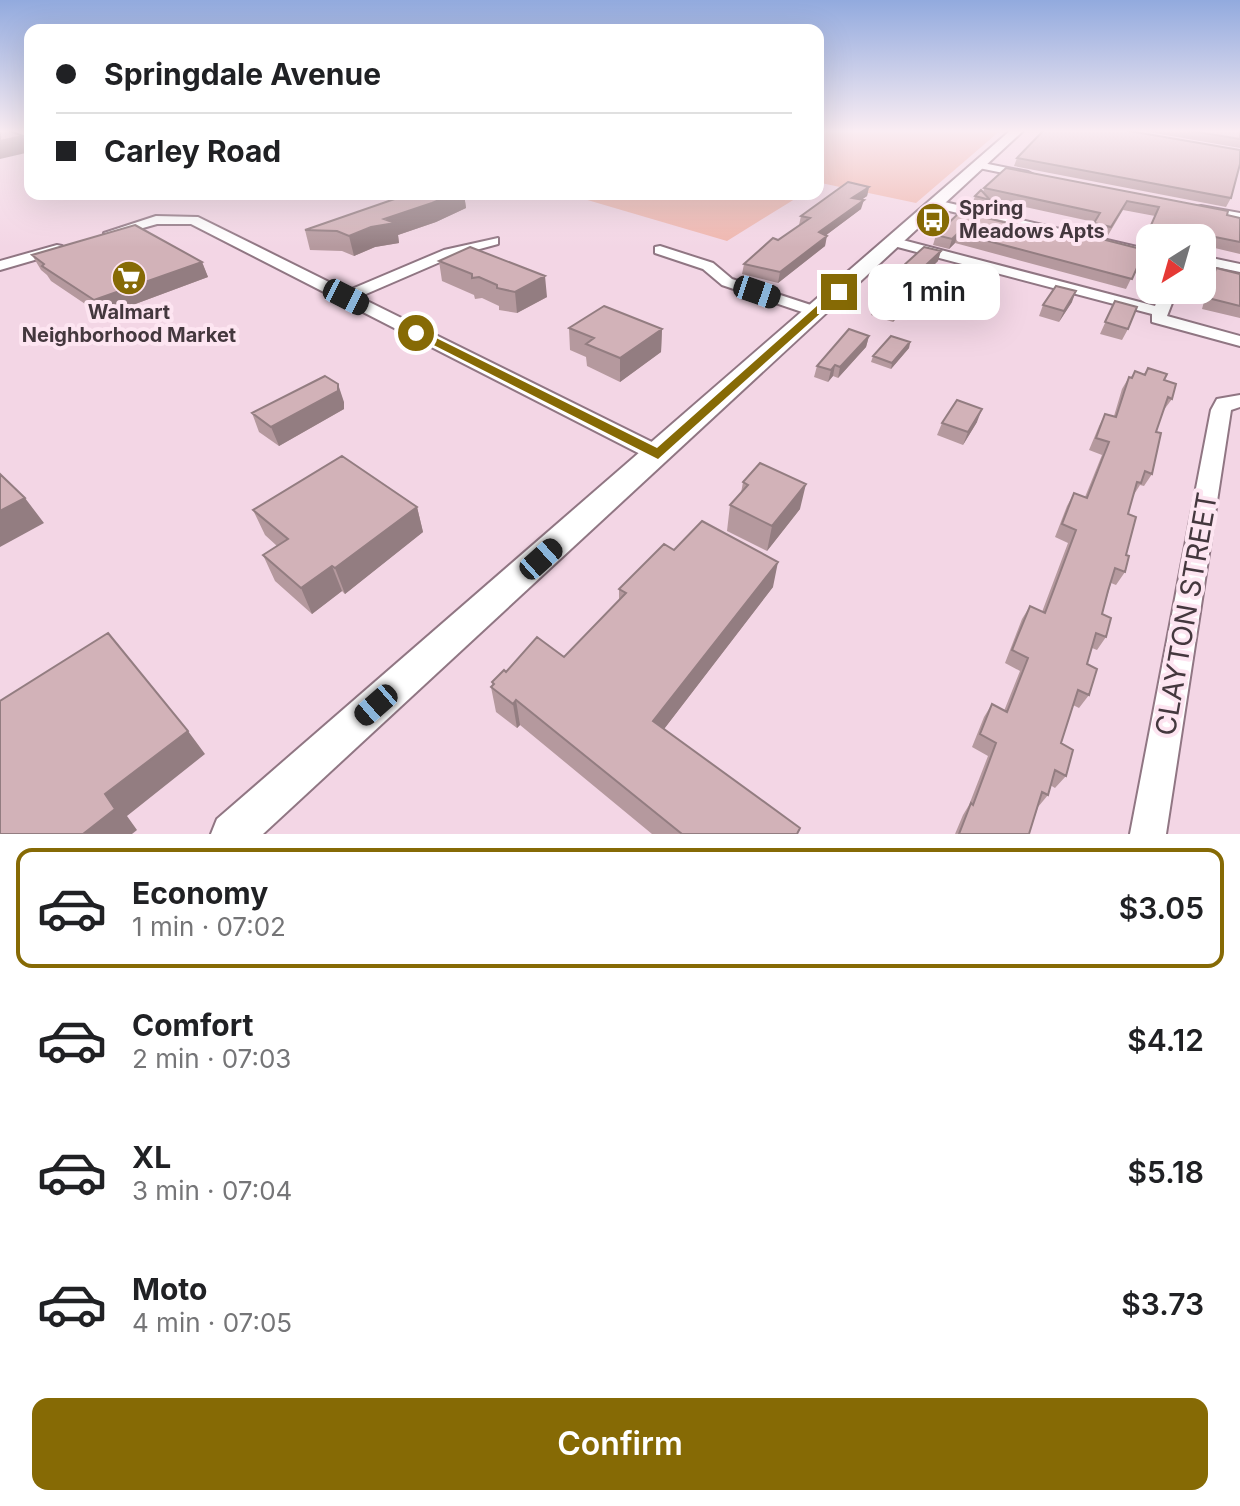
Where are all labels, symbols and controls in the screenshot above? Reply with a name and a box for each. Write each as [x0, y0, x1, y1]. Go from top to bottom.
text: Springdale Avenue [104, 56, 381, 92]
text: Carley Road [104, 133, 281, 169]
place label: Spring Meadows Apts [959, 196, 1105, 243]
bus stop icon: Spring Meadows Apts [914, 201, 952, 239]
north arrow [1136, 224, 1216, 304]
map controls [1136, 224, 1216, 304]
supermarket icon: Walmart Neighborhood Market [110, 259, 148, 297]
callout: 1 min [867, 264, 999, 320]
car [730, 273, 784, 311]
route end [821, 274, 857, 310]
car [319, 275, 373, 319]
text: 1 min [902, 276, 966, 307]
place label: Walmart Neighborhood Market [22, 300, 236, 347]
route start [398, 315, 434, 351]
street label: CLAYTON STREET [1148, 490, 1224, 738]
car [515, 534, 567, 584]
car [350, 680, 402, 730]
icon: car [36, 872, 108, 944]
text: Economy [132, 875, 268, 911]
text: $3.05 [1119, 890, 1204, 926]
text: 1 min · 07:02 [132, 911, 286, 942]
icon: car [36, 1004, 108, 1076]
text: Comfort [132, 1007, 253, 1043]
text: $4.12 [1127, 1022, 1204, 1058]
text: 2 min · 07:03 [132, 1043, 291, 1074]
icon: car [36, 1136, 108, 1208]
text: XL [132, 1139, 171, 1175]
text: $5.18 [1128, 1154, 1204, 1190]
text: 3 min · 07:04 [132, 1175, 292, 1206]
icon: car [36, 1268, 108, 1340]
text: Moto [132, 1271, 207, 1307]
text: $3.73 [1121, 1286, 1204, 1322]
text: 4 min · 07:05 [132, 1307, 292, 1338]
button: Confirm [32, 1398, 1208, 1490]

